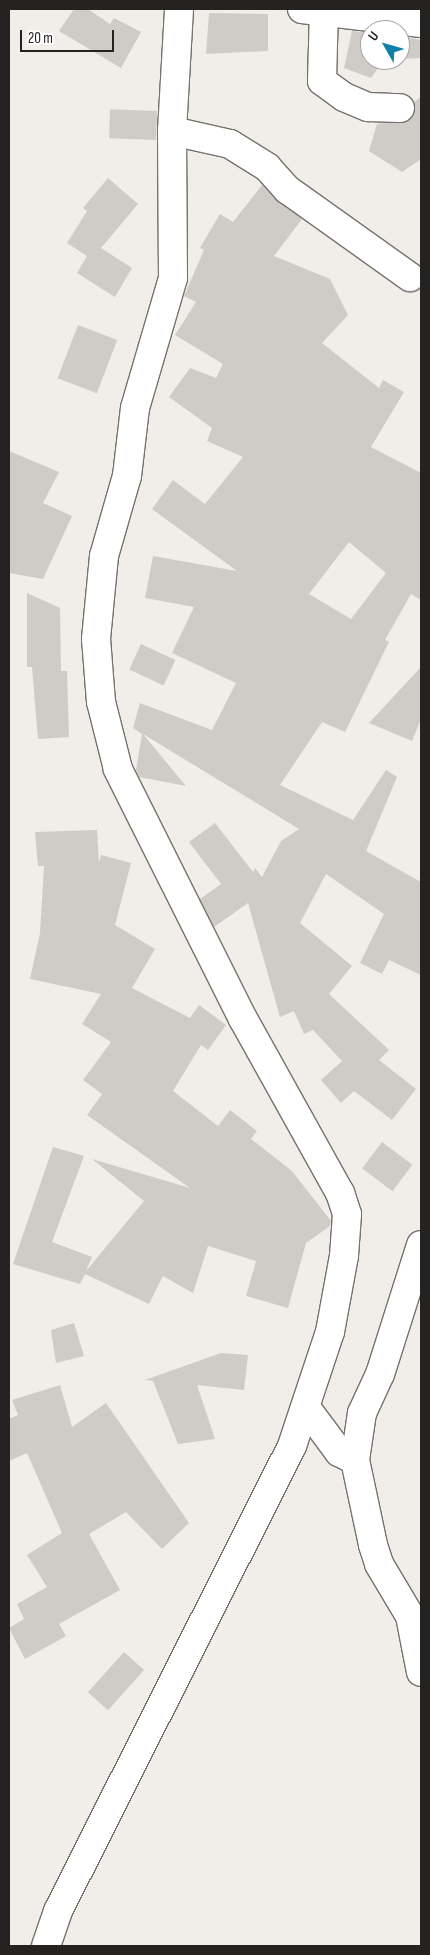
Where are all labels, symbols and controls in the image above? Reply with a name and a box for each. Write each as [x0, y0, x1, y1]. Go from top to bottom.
scale bar [22, 20, 116, 52]
north arrow [360, 20, 410, 70]
text: U [365, 28, 383, 44]
text: 20 m [28, 29, 53, 48]

